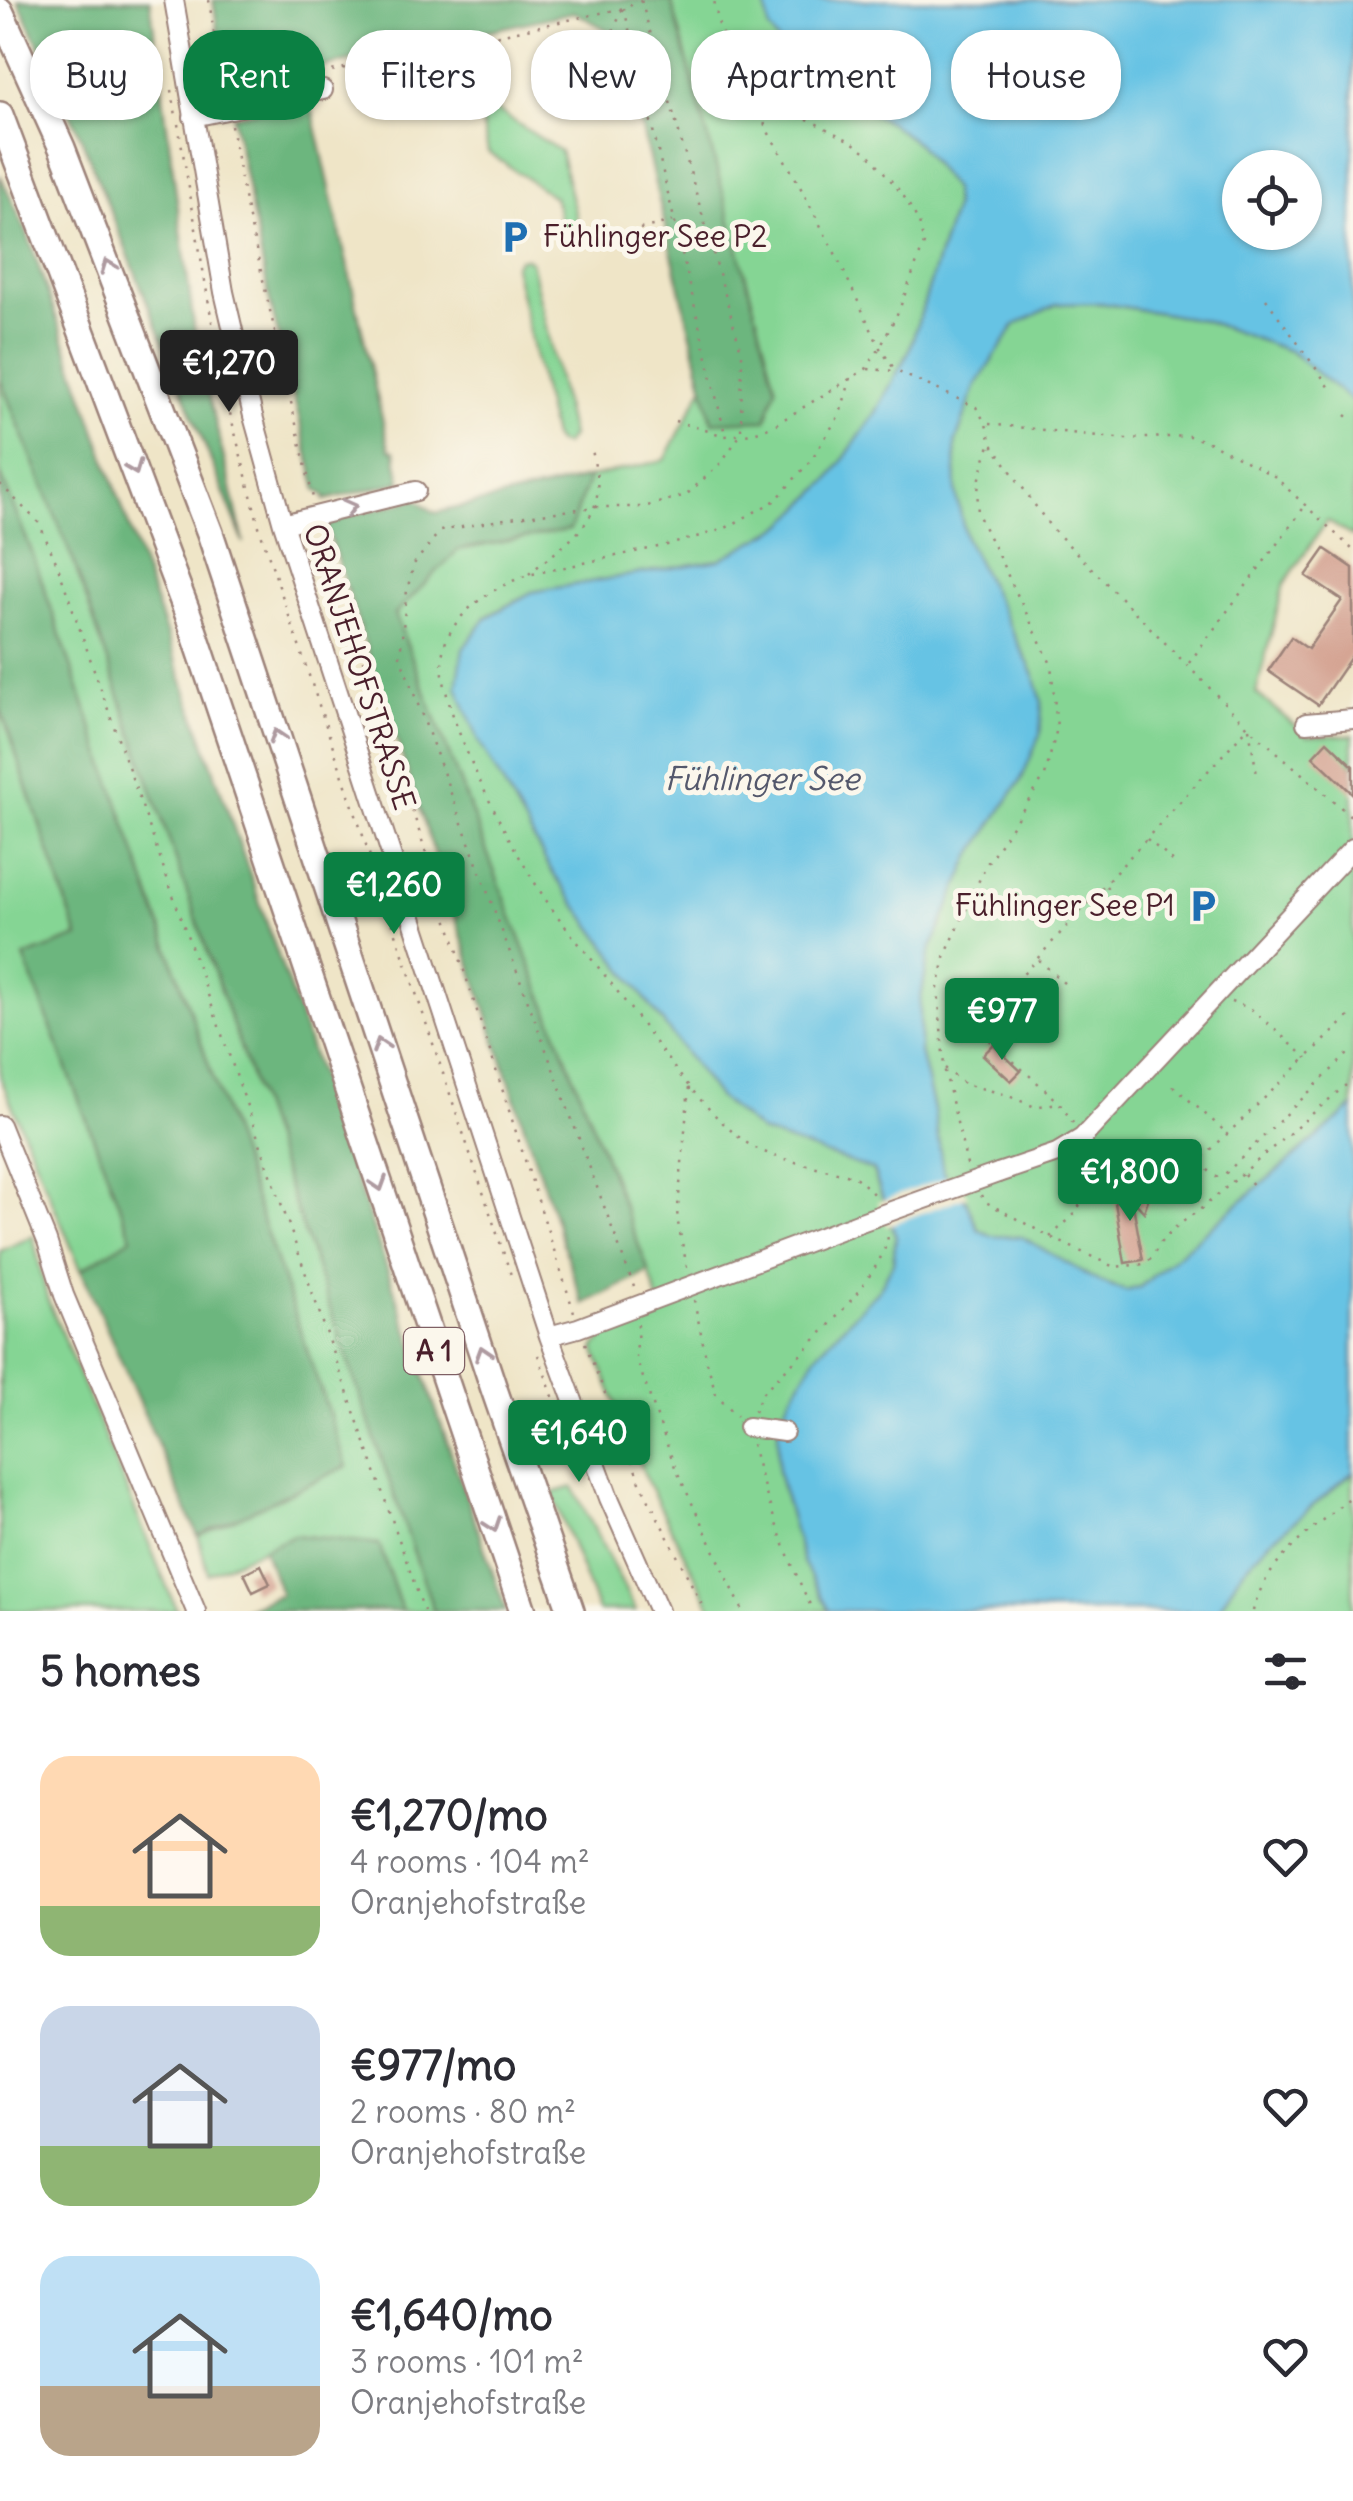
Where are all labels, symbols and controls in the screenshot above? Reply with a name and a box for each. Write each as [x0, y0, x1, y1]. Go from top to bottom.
chip: Buy [30, 30, 163, 120]
chip: Rent [183, 30, 325, 120]
chip: Filters [345, 30, 511, 120]
chip: New [531, 30, 671, 120]
chip: Apartment [691, 30, 931, 120]
chip: House [951, 30, 1121, 120]
map controls [1222, 150, 1322, 250]
button: locate [1222, 150, 1322, 250]
place label: Fühlinger See P2 [543, 217, 767, 255]
parking icon: Fühlinger See P2 [496, 218, 534, 256]
one-way arrow [99, 259, 119, 276]
pin: €1,270 [148, 330, 310, 415]
text: €1,270 [182, 342, 276, 383]
one-way arrow [122, 458, 142, 476]
one-way arrow [340, 498, 358, 519]
street label: ORANJEHOFSTRASSE [296, 519, 424, 815]
one-way arrow [269, 729, 289, 746]
water label: Fühlinger See [664, 758, 862, 799]
pin: €1,260 [313, 852, 475, 937]
text: €1,260 [346, 864, 442, 905]
place label: Fühlinger See P1 [955, 886, 1175, 924]
parking icon: Fühlinger See P1 [1184, 887, 1222, 925]
pin: €977 [943, 978, 1061, 1063]
text: €977 [967, 990, 1037, 1031]
one-way arrow [371, 1037, 391, 1054]
pin: €1,800 [1049, 1139, 1211, 1224]
text: €1,800 [1080, 1151, 1180, 1192]
one-way arrow [367, 1174, 387, 1191]
road number: A 1 [404, 1328, 464, 1374]
one-way arrow [474, 1346, 494, 1363]
pin: €1,640 [498, 1400, 660, 1485]
text: €1,640 [530, 1412, 628, 1453]
one-way arrow [482, 1516, 502, 1533]
icon: filters [1258, 1644, 1313, 1699]
text: 5 homes [40, 1645, 201, 1697]
text: €1,270/mo [350, 1789, 548, 1841]
icon: home [120, 1796, 240, 1916]
icon: heart [1258, 1829, 1313, 1884]
text: 4 rooms · 104 m² [350, 1841, 590, 1882]
text: Oranjehofstraße [350, 1882, 586, 1923]
text: €977/mo [350, 2039, 516, 2091]
icon: home [120, 2046, 240, 2166]
icon: heart [1258, 2079, 1313, 2134]
text: 2 rooms · 80 m² [350, 2091, 576, 2132]
text: Oranjehofstraße [350, 2132, 586, 2173]
text: €1,640/mo [350, 2289, 553, 2341]
icon: home [120, 2296, 240, 2416]
icon: heart [1258, 2329, 1313, 2384]
text: 3 rooms · 101 m² [350, 2341, 584, 2382]
text: Oranjehofstraße [350, 2382, 586, 2423]

